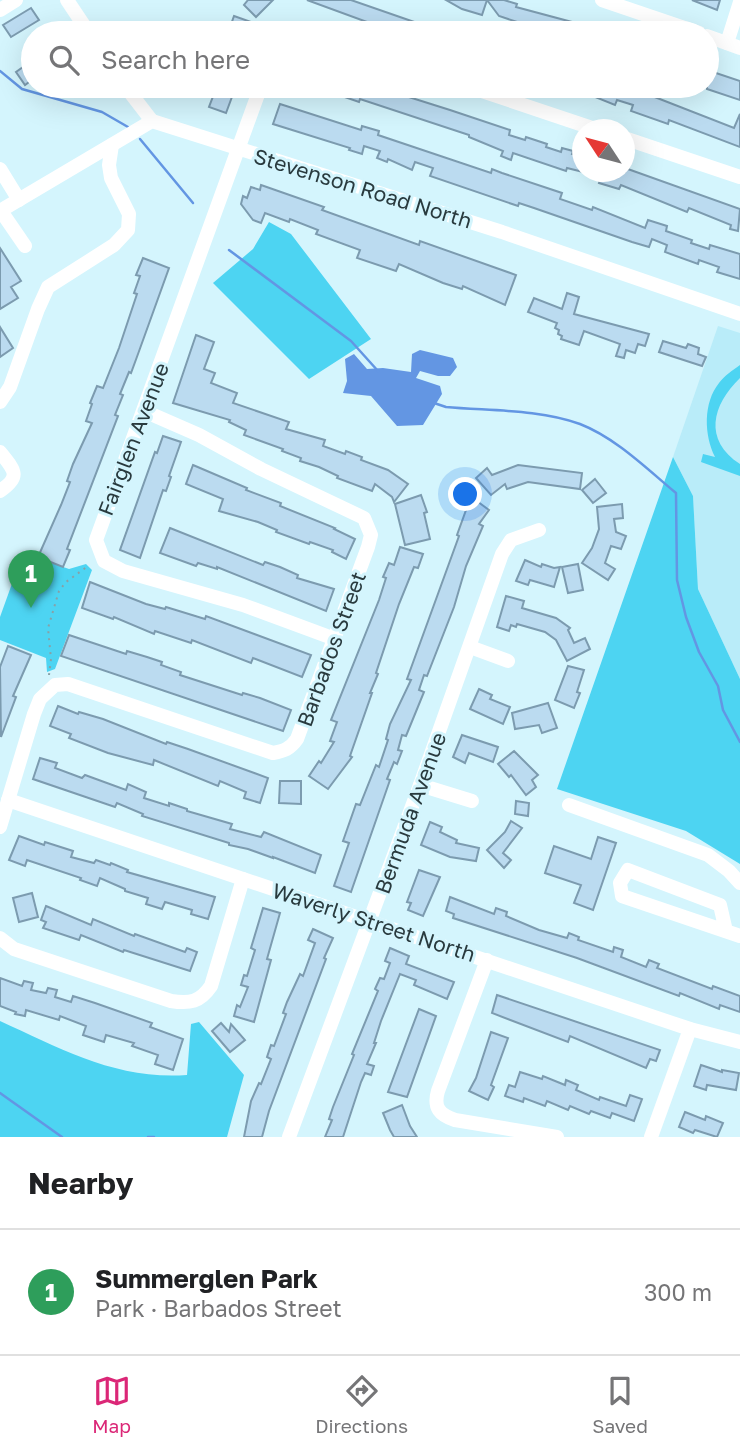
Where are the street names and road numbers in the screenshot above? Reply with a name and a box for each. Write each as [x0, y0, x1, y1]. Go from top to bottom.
street label: Stevenson Road North [251, 142, 475, 234]
street label: Fairglen Avenue [92, 359, 174, 519]
street label: Barbados Street [291, 568, 371, 730]
street label: Bermuda Avenue [369, 729, 451, 897]
street label: Waverly Street North [269, 877, 479, 967]

